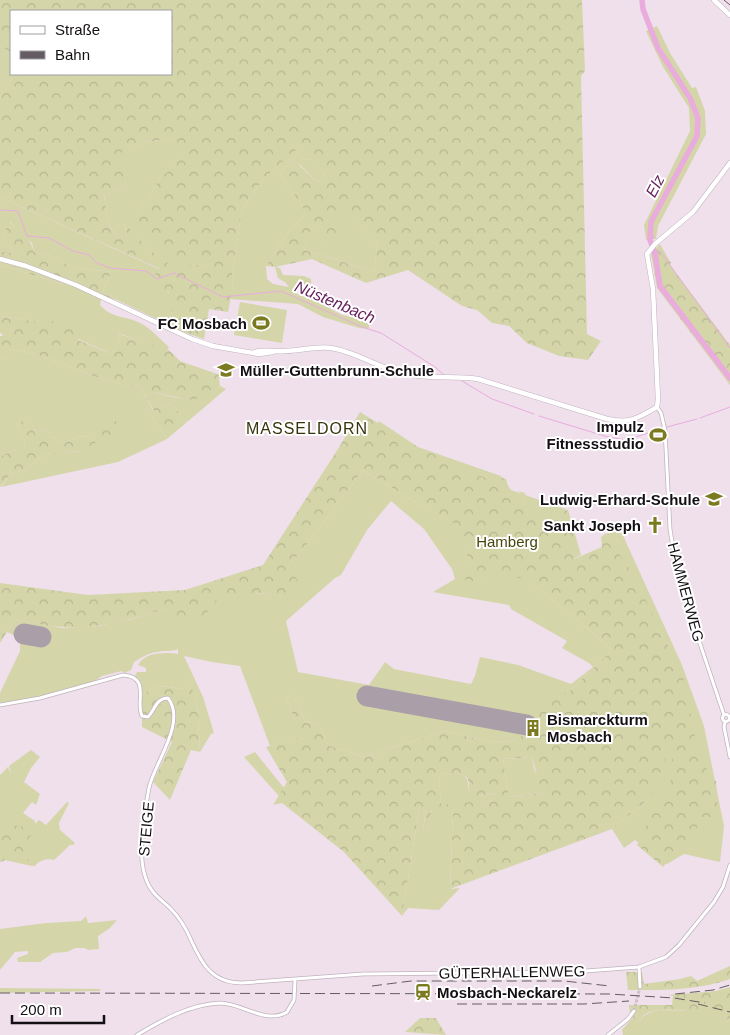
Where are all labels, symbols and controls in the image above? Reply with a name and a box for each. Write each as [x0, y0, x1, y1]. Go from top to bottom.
legend [10, 10, 172, 75]
text: Straße [55, 21, 100, 38]
text: Bahn [55, 46, 90, 63]
water label: Elz [642, 172, 668, 200]
water label: Nüstenbach [292, 277, 378, 327]
sports icon: FC Mosbach [251, 313, 271, 333]
place label: FC Mosbach [158, 315, 247, 332]
school or university icon: Müller-Guttenbrunn-Schule [216, 360, 236, 380]
place label: Müller-Guttenbrunn-Schule [240, 362, 434, 379]
place label: Impulz Fitnessstudio [546, 418, 644, 452]
district label: MASSELDORN [246, 420, 368, 437]
sports icon: Impulz Fitnessstudio [648, 425, 668, 445]
school or university icon: Ludwig-Erhard-Schule [704, 489, 724, 509]
place label: Ludwig-Erhard-Schule [540, 491, 700, 508]
church icon: Sankt Joseph [645, 515, 665, 535]
place label: Sankt Joseph [543, 517, 641, 534]
park label: Hamberg [476, 533, 538, 550]
street label: HAMMERWEG [665, 540, 707, 644]
place label: Bismarckturm Mosbach [547, 711, 648, 745]
building icon: Bismarckturm Mosbach [523, 718, 543, 738]
street label: STEIGE [135, 801, 157, 857]
street label: GÜTERHALLENWEG [439, 962, 585, 982]
station icon: Mosbach-Neckarelz [413, 982, 433, 1002]
place label: Mosbach-Neckarelz [437, 984, 577, 1001]
scale bar [12, 992, 105, 1024]
text: 200 m [20, 1001, 62, 1018]

